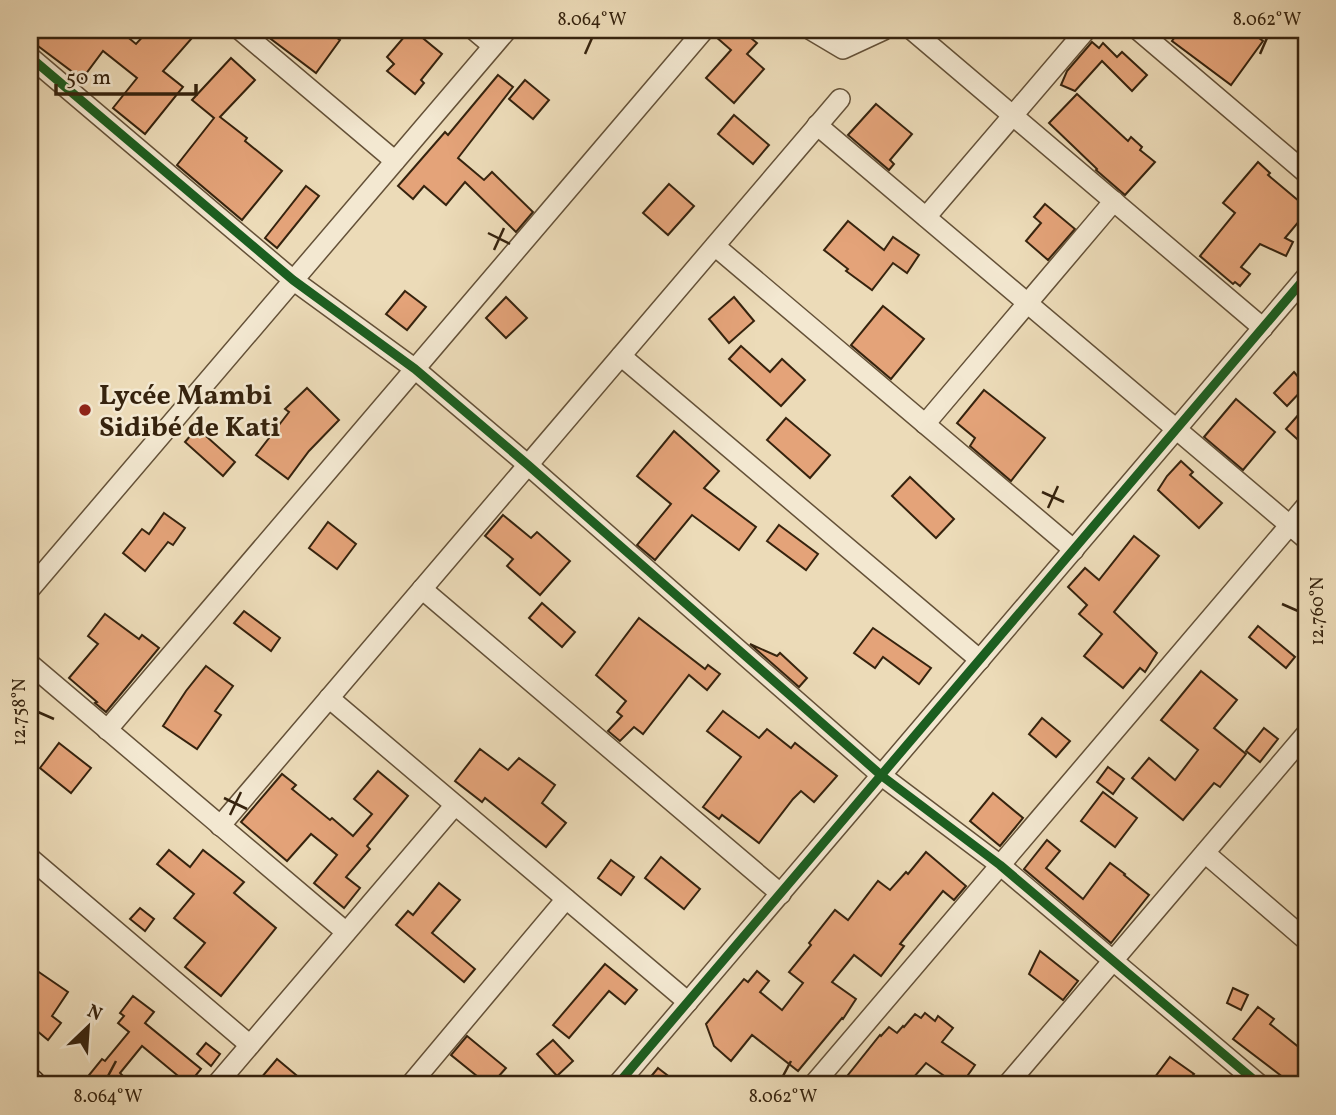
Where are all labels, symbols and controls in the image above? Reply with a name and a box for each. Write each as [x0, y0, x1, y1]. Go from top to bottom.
text: 8.064°W [558, 8, 626, 33]
text: 8.062°W [1233, 8, 1301, 33]
scale bar [56, 52, 196, 96]
text: 50 m [66, 64, 111, 93]
place label: Lycée Mambi Sidibé de Kati [99, 377, 280, 448]
marker: Lycée Mambi Sidibé de Kati [77, 402, 93, 418]
text: 12.760°N [1306, 577, 1331, 645]
text: 12.758°N [8, 678, 33, 746]
north arrow [52, 992, 122, 1062]
text: N [83, 999, 106, 1028]
text: 8.064°W [74, 1085, 142, 1110]
text: 8.062°W [749, 1085, 817, 1110]

